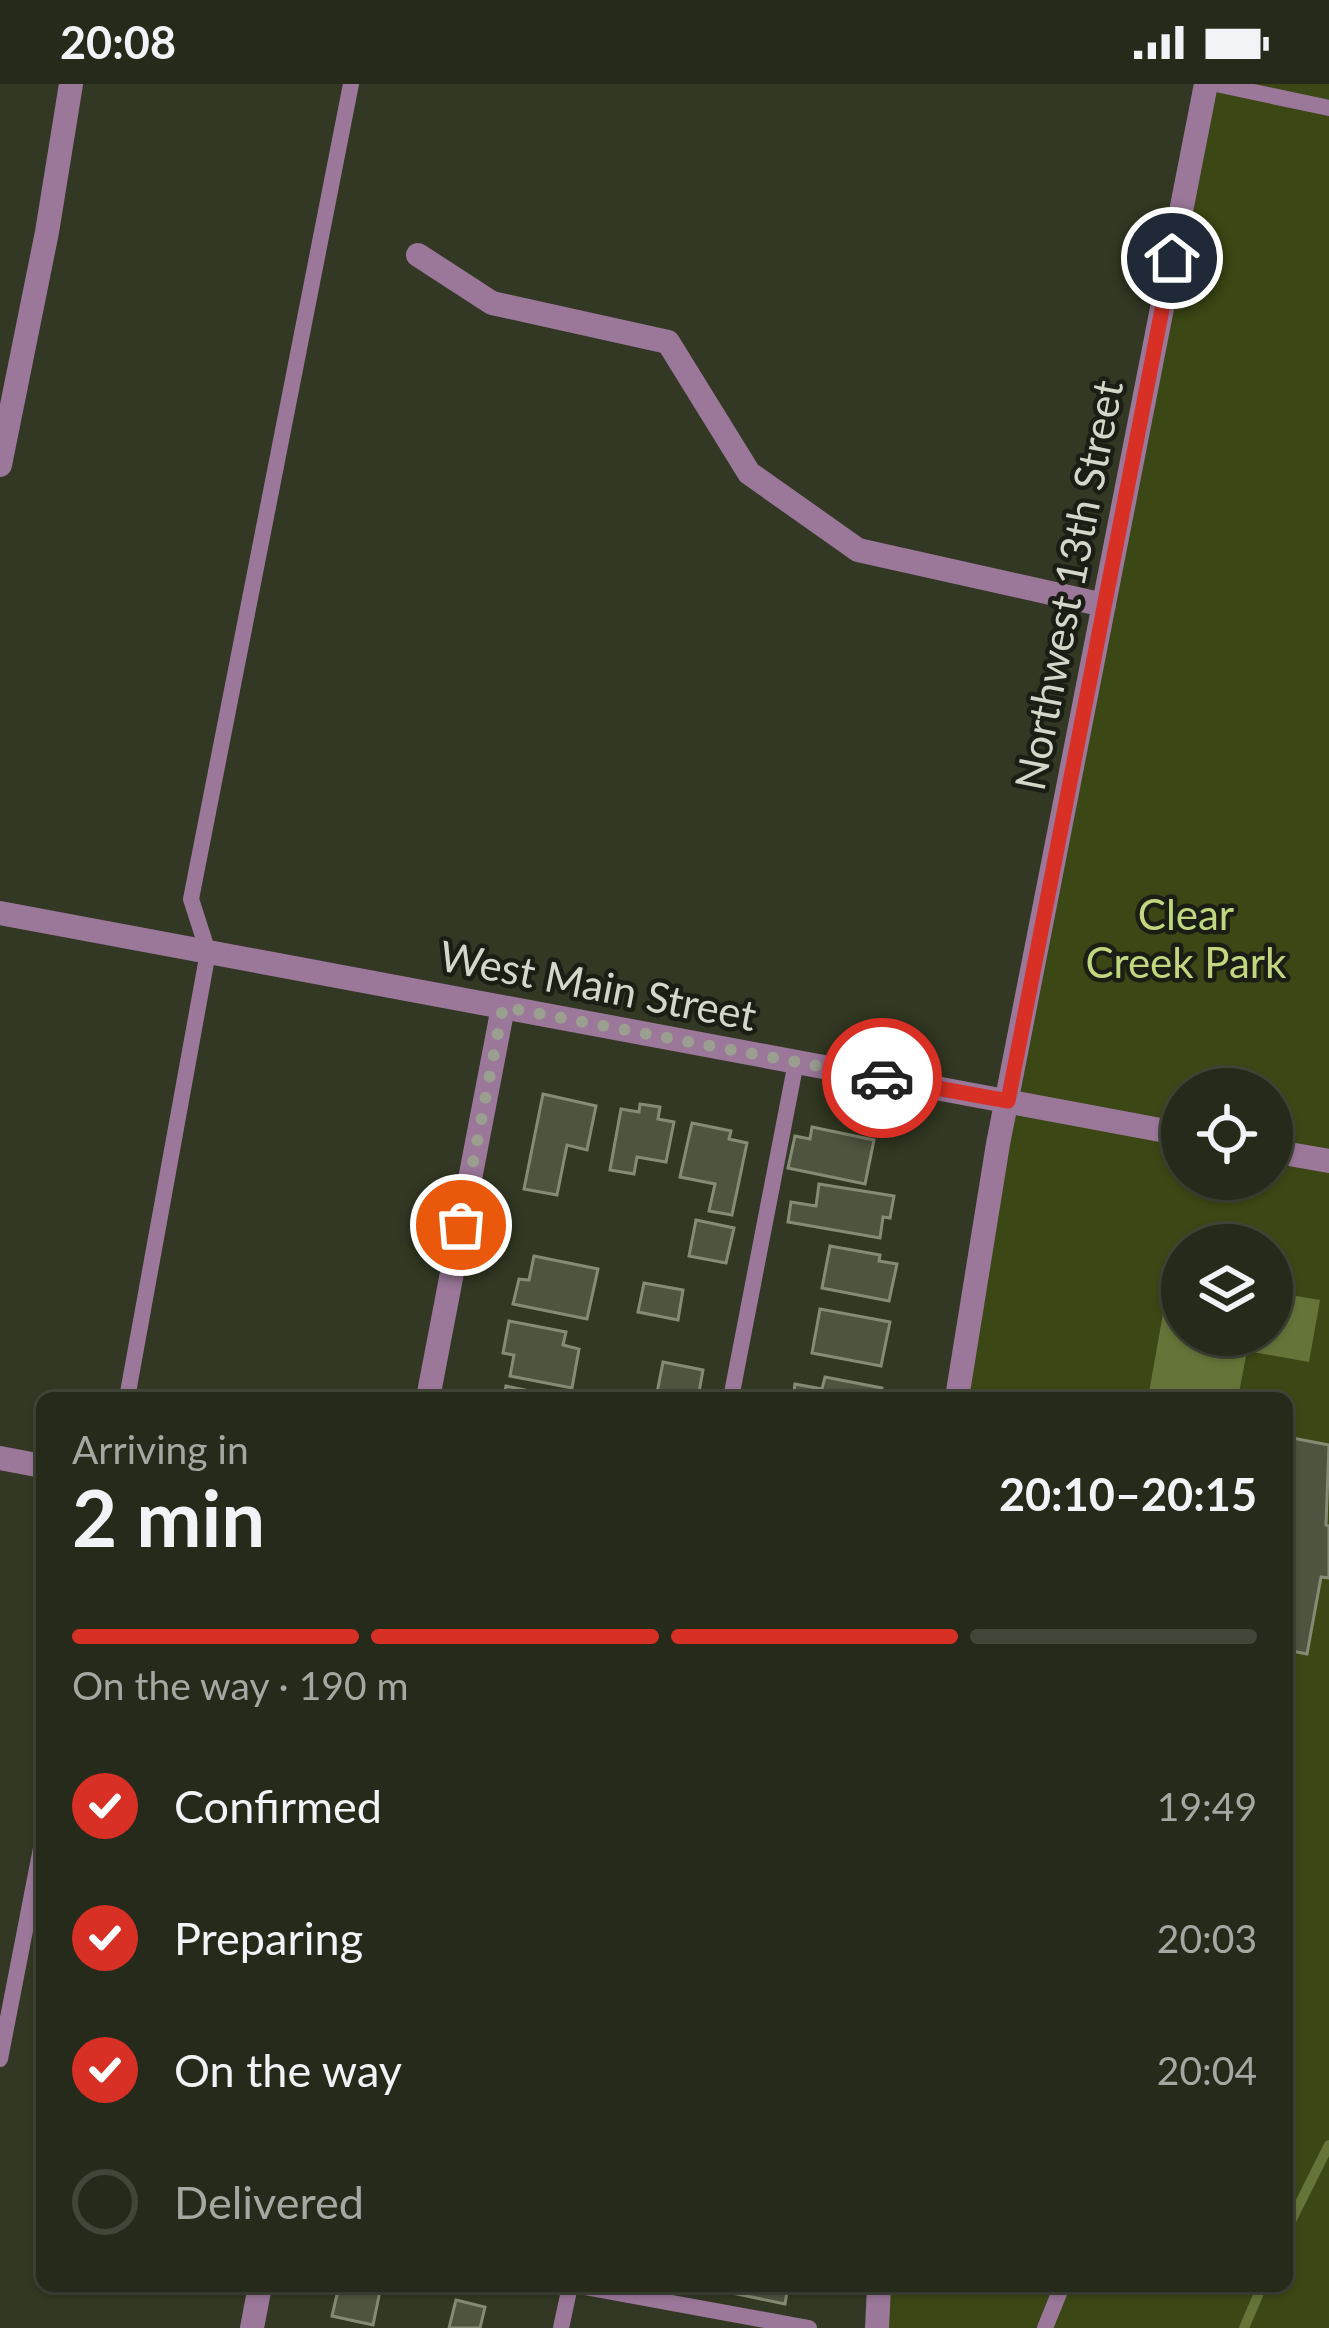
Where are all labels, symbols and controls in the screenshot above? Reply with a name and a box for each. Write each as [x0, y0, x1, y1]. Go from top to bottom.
text: 20:08 [60, 15, 176, 69]
pin [1121, 207, 1223, 309]
icon: home [1139, 225, 1205, 291]
street label: Northwest 13th Street [1004, 376, 1132, 794]
park label: Clear Creek Park [1086, 889, 1287, 987]
street label: West Main Street [435, 930, 761, 1040]
courier [822, 1018, 942, 1138]
icon: car [849, 1045, 915, 1111]
map controls [1161, 1068, 1293, 1356]
button: locate [1161, 1068, 1293, 1200]
pin [410, 1174, 512, 1276]
icon: bag [428, 1192, 494, 1258]
button: layers [1161, 1224, 1293, 1356]
text: Arriving in [72, 1426, 249, 1472]
text: 20:10–20:15 [999, 1467, 1257, 1521]
text: 2 min [72, 1470, 265, 1564]
text: On the way · 190 m [72, 1662, 409, 1708]
icon: check [72, 1773, 138, 1839]
text: Confirmed [174, 1779, 382, 1833]
text: 19:49 [1157, 1783, 1257, 1829]
icon: check [72, 1905, 138, 1971]
text: Preparing [174, 1911, 363, 1965]
text: 20:03 [1157, 1915, 1257, 1961]
icon: check [72, 2037, 138, 2103]
text: On the way [174, 2043, 402, 2097]
text: 20:04 [1157, 2047, 1257, 2093]
text: Delivered [174, 2175, 364, 2229]

